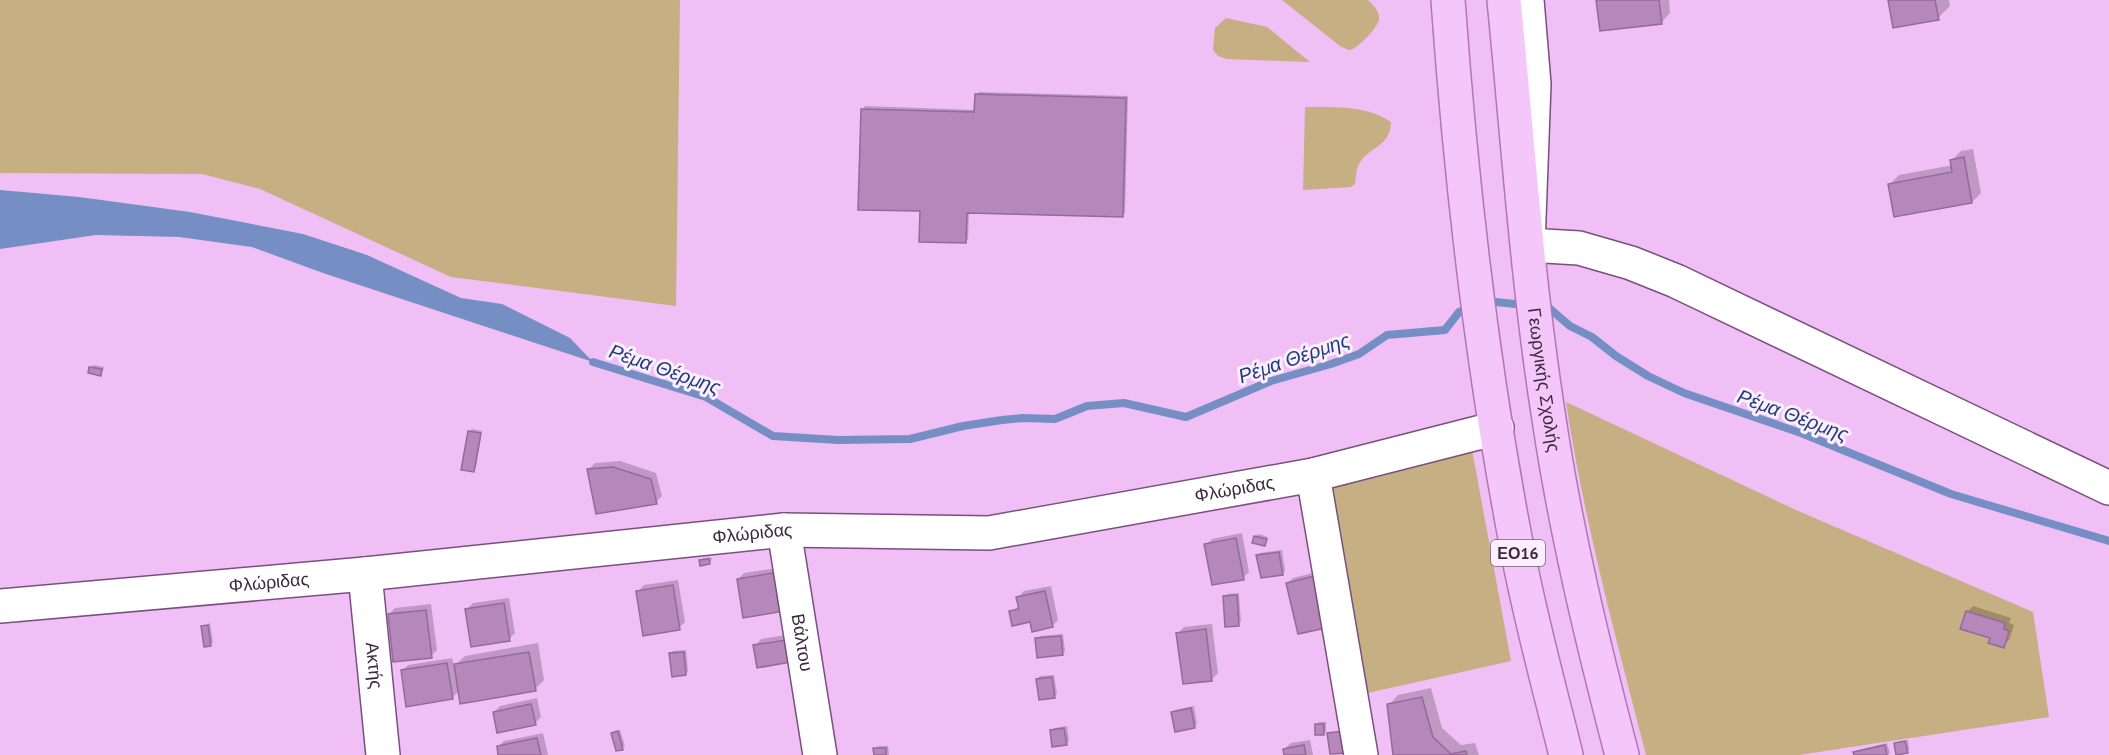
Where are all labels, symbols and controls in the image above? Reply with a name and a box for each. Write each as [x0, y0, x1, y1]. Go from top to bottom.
street label: Γεωργικής Σχολής [1523, 307, 1566, 454]
water label: Ρέμα Θέρμης [1235, 327, 1354, 389]
water label: Ρέμα Θέρμης [606, 338, 725, 400]
water label: Ρέμα Θέρμης [1734, 383, 1852, 447]
street label: Φλώριδας [1193, 470, 1276, 507]
street label: Φλώριδας [711, 518, 793, 548]
road number: ΕΟ16 [1491, 540, 1545, 566]
street label: Φλώριδας [228, 567, 310, 597]
street label: Βάλτου [787, 612, 818, 673]
street label: Ακτής [361, 641, 388, 690]

